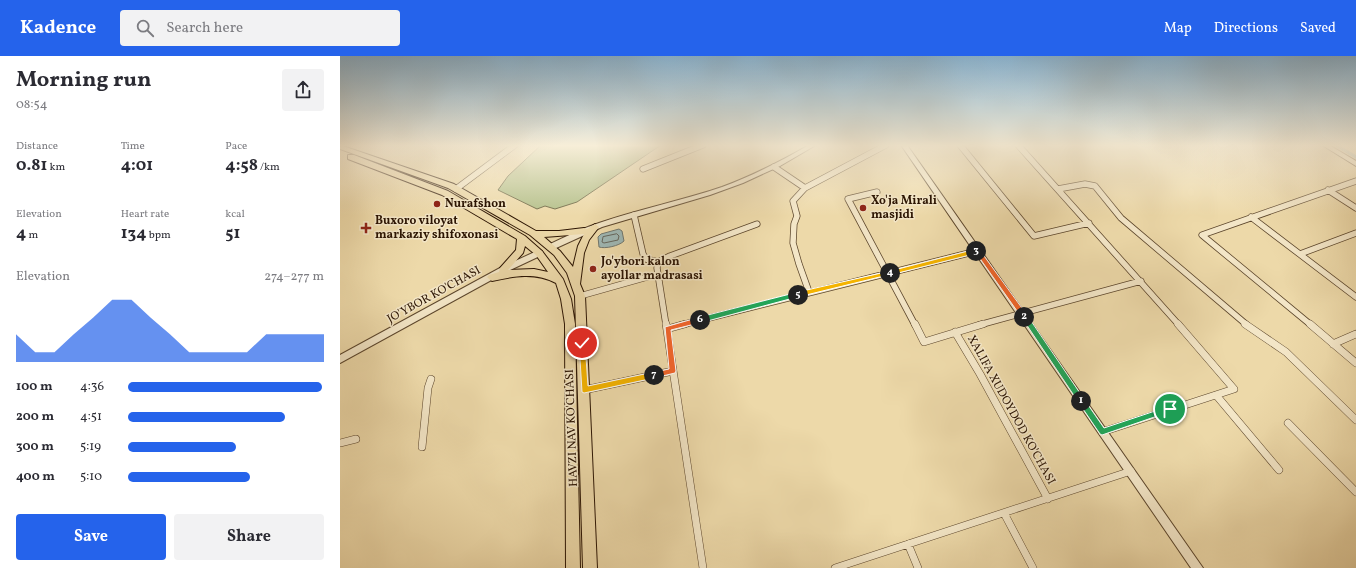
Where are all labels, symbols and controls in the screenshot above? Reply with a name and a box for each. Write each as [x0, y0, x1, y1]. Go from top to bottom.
search box [120, 10, 400, 46]
text: Kadence [20, 15, 96, 41]
icon: search [134, 17, 156, 39]
text: Search here [166, 18, 243, 39]
text: Map [1164, 19, 1192, 38]
text: Directions [1214, 19, 1278, 38]
text: Saved [1300, 19, 1336, 38]
text: Morning run [16, 65, 151, 96]
button: share [282, 69, 324, 111]
text: 08:54 [16, 96, 48, 114]
text: Distance [16, 139, 58, 154]
text: Time [121, 139, 145, 154]
text: Pace [225, 139, 247, 154]
text: 0.81 [16, 154, 47, 177]
text: 4:01 [121, 154, 153, 177]
text: 4:58 [225, 154, 258, 177]
text: km [47, 160, 65, 175]
text: /km [258, 160, 280, 175]
place label: Xo'ja Mirali masjidi [871, 193, 937, 223]
place label: Nurafshon [445, 196, 506, 212]
marker: Nurafshon [432, 199, 442, 209]
marker: Xo'ja Mirali masjidi [858, 203, 868, 213]
text: Elevation [16, 207, 62, 222]
text: Heart rate [121, 207, 169, 222]
text: kcal [225, 207, 245, 222]
place label: Buxoro viloyat markaziy shifoxonasi [375, 213, 498, 243]
text: 4 [16, 222, 26, 245]
text: 134 [121, 222, 146, 245]
text: 51 [225, 222, 240, 245]
marker: Buxoro viloyat markaziy shifoxonasi [360, 222, 372, 234]
text: m [26, 228, 38, 243]
text: bpm [146, 228, 171, 243]
pin: 3 [966, 241, 986, 261]
text: 3 [973, 243, 979, 258]
place label: Jo'ybori kalon ayollar madrasasi [600, 254, 703, 284]
street label: JO'YBOR KO'CHASI [384, 263, 484, 327]
pin: 4 [880, 263, 900, 283]
marker: Jo'ybori kalon ayollar madrasasi [588, 264, 598, 274]
text: 4 [887, 265, 893, 280]
text: Elevation [16, 268, 70, 286]
text: 274–277 m [264, 268, 324, 286]
pin: 5 [788, 285, 808, 305]
text: 5 [795, 287, 801, 302]
pin: 2 [1014, 307, 1034, 327]
text: 2 [1021, 309, 1027, 324]
pin: 6 [690, 310, 710, 330]
text: 6 [697, 312, 703, 327]
pin [565, 326, 599, 360]
icon: check [571, 332, 593, 354]
street label: XALIFA XUDOYDOD KO'CHASI [963, 332, 1059, 488]
pin: 7 [644, 365, 664, 385]
text: 7 [651, 367, 657, 382]
street label: HAVZI NAV KO'CHASI [562, 369, 582, 487]
text: 100 m [16, 378, 53, 396]
text: 4:36 [80, 378, 104, 396]
pin: 1 [1071, 391, 1091, 411]
pin [1153, 392, 1187, 426]
text: 1 [1079, 393, 1083, 408]
icon: arrive [1159, 398, 1181, 420]
text: 200 m [16, 408, 54, 426]
text: 4:51 [80, 408, 102, 426]
text: 300 m [16, 438, 54, 456]
text: 5:19 [80, 438, 101, 456]
text: 400 m [16, 468, 55, 486]
text: 5:10 [80, 468, 102, 486]
button: Save [16, 514, 166, 560]
button: Share [174, 514, 324, 560]

